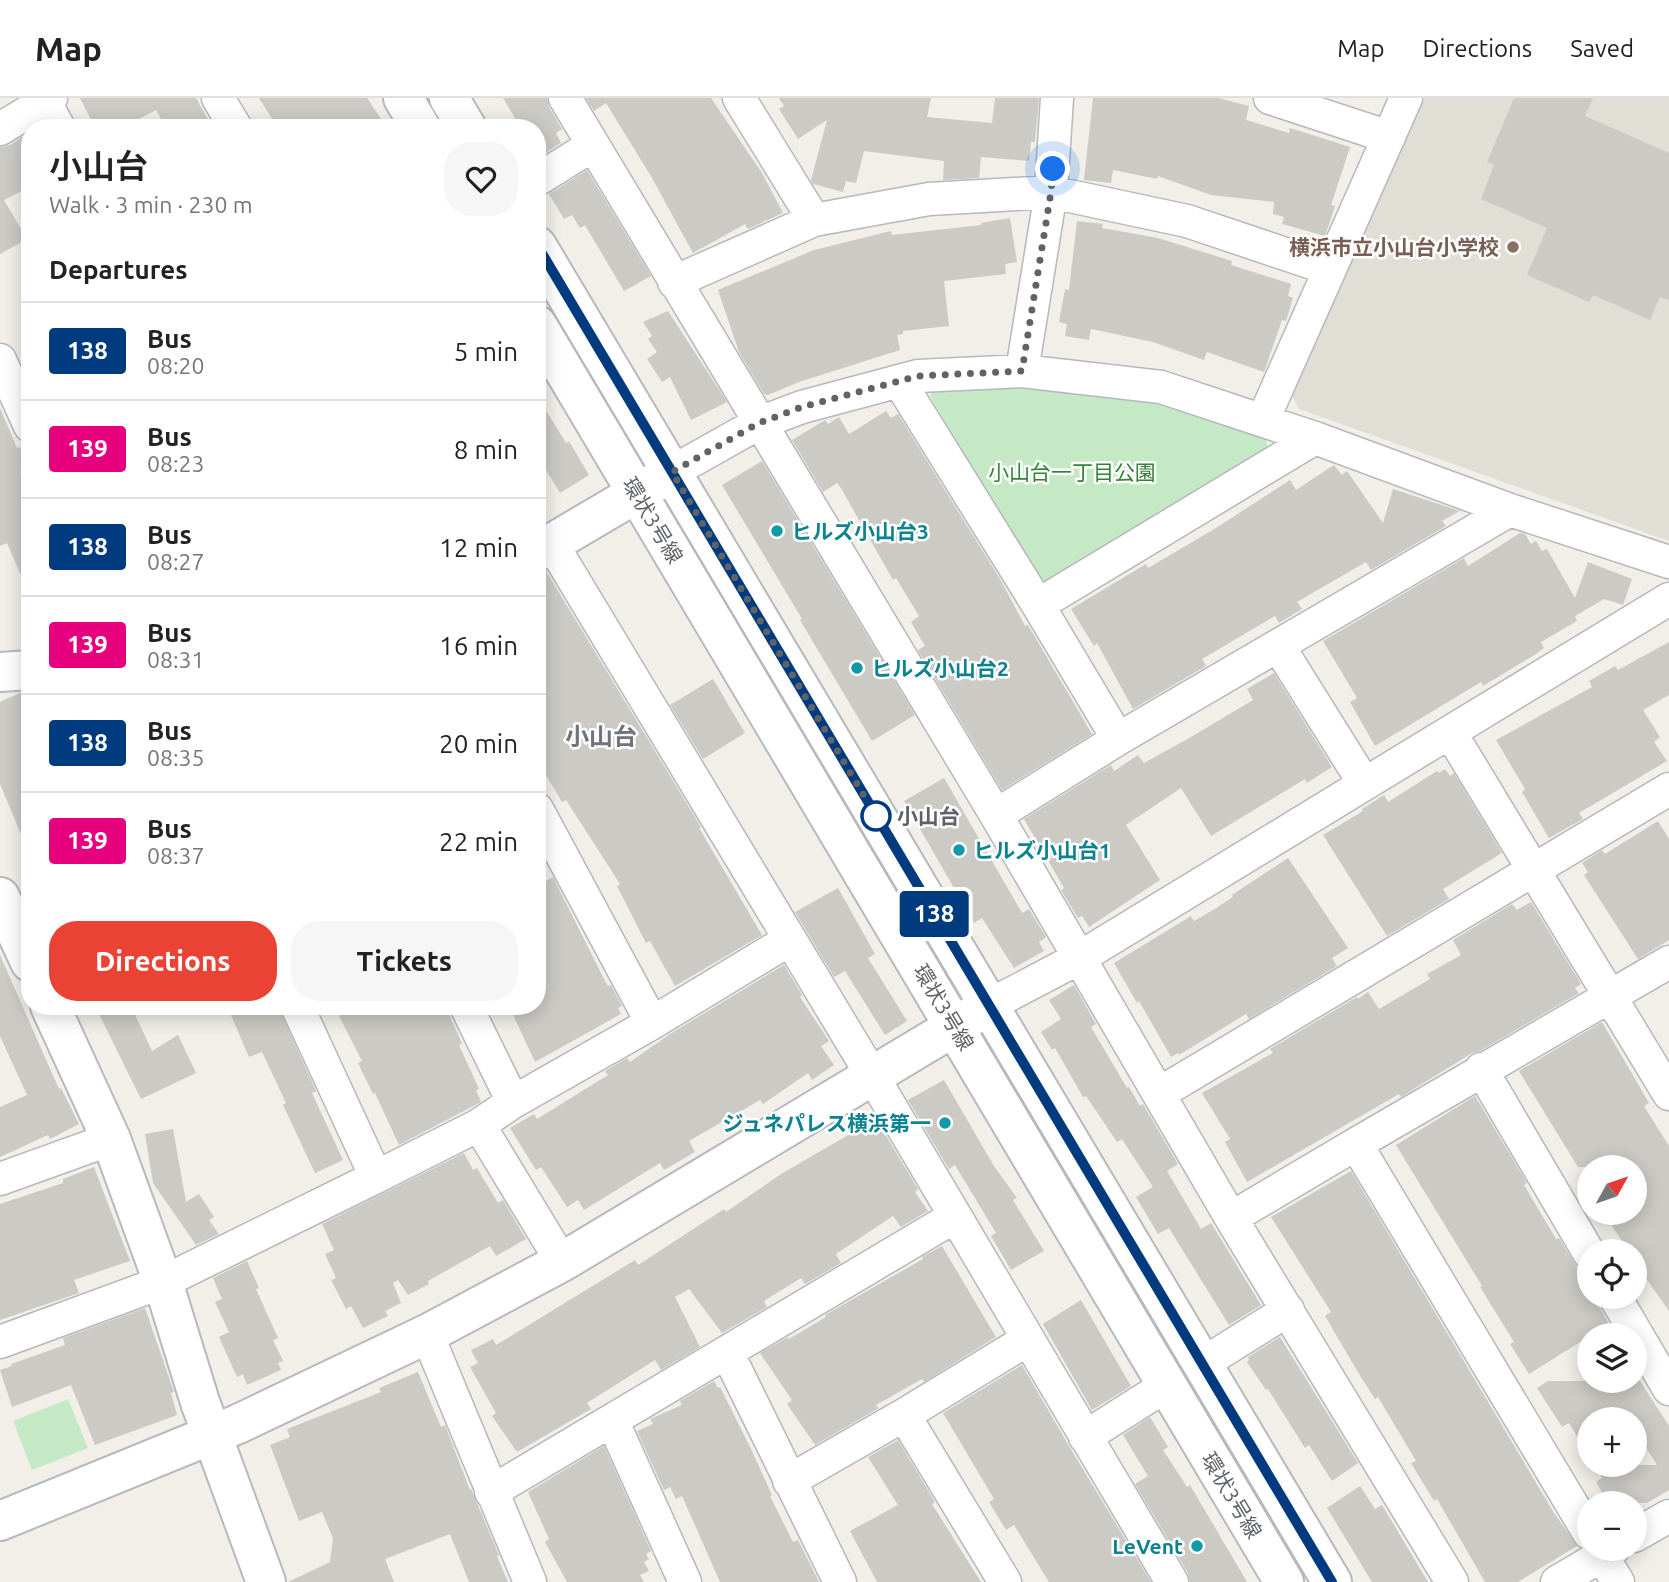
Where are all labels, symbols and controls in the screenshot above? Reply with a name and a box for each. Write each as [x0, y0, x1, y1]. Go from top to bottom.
text: Map [35, 30, 102, 67]
text: Map [1337, 35, 1384, 62]
text: Directions [1422, 35, 1532, 62]
text: Saved [1570, 35, 1634, 62]
button: heart [444, 142, 518, 216]
text: 小山台 [49, 147, 148, 184]
your location [1035, 151, 1070, 186]
text: Walk · 3 min · 230 m [49, 192, 253, 217]
place label: 横浜市立小山台小学校 [1289, 235, 1499, 259]
marker: 横浜市立小山台小学校 [1505, 239, 1521, 255]
text: Departures [49, 255, 187, 284]
text: Bus [147, 324, 192, 353]
text: 138 [67, 337, 108, 364]
text: 5 min [454, 337, 518, 366]
text: 08:20 [147, 353, 205, 378]
text: Bus [147, 422, 192, 451]
text: 139 [67, 435, 108, 462]
text: 8 min [454, 435, 518, 464]
text: 08:23 [147, 451, 205, 476]
park label: 小山台一丁目公園 [988, 460, 1156, 484]
street label: 環状3号線 [618, 473, 688, 567]
place label: ヒルズ小山台3 [791, 519, 929, 543]
text: Bus [147, 520, 192, 549]
marker: ヒルズ小山台3 [769, 523, 785, 539]
text: 138 [67, 533, 108, 560]
text: 12 min [439, 533, 518, 562]
text: 08:27 [147, 549, 205, 574]
text: Bus [147, 618, 192, 647]
text: 139 [67, 631, 108, 658]
text: 16 min [439, 631, 518, 660]
text: 08:31 [147, 647, 205, 672]
place label: ヒルズ小山台2 [871, 656, 1009, 680]
marker: ヒルズ小山台2 [849, 660, 865, 676]
text: Bus [147, 716, 192, 745]
district label: 小山台 [565, 723, 637, 750]
text: 138 [67, 729, 108, 756]
text: 20 min [439, 729, 518, 758]
text: 08:35 [147, 745, 205, 770]
marker: 小山台 [861, 801, 891, 831]
place label: 小山台 [897, 804, 960, 828]
text: Bus [147, 814, 192, 843]
text: 139 [67, 827, 108, 854]
text: 22 min [439, 827, 518, 856]
place label: ヒルズ小山台1 [973, 838, 1111, 862]
marker: ヒルズ小山台1 [951, 842, 967, 858]
text: 08:37 [147, 843, 205, 868]
line badge: 138 [894, 891, 974, 937]
text: 138 [914, 900, 954, 927]
button: Directions [49, 921, 277, 1001]
button: Tickets [291, 921, 518, 1001]
street label: 環状3号線 [909, 960, 979, 1054]
place label: ジュネパレス横浜第一 [722, 1111, 931, 1135]
marker: ジュネパレス横浜第一 [937, 1115, 953, 1131]
north arrow [1577, 1155, 1647, 1225]
map controls [1577, 1155, 1647, 1561]
button: locate [1577, 1239, 1647, 1309]
button: layers [1577, 1323, 1647, 1393]
button: + [1577, 1407, 1647, 1477]
street label: 環状3号線 [1197, 1448, 1267, 1542]
button: − [1577, 1491, 1647, 1561]
place label: LeVent [1112, 1534, 1183, 1558]
marker: LeVent [1189, 1538, 1205, 1554]

